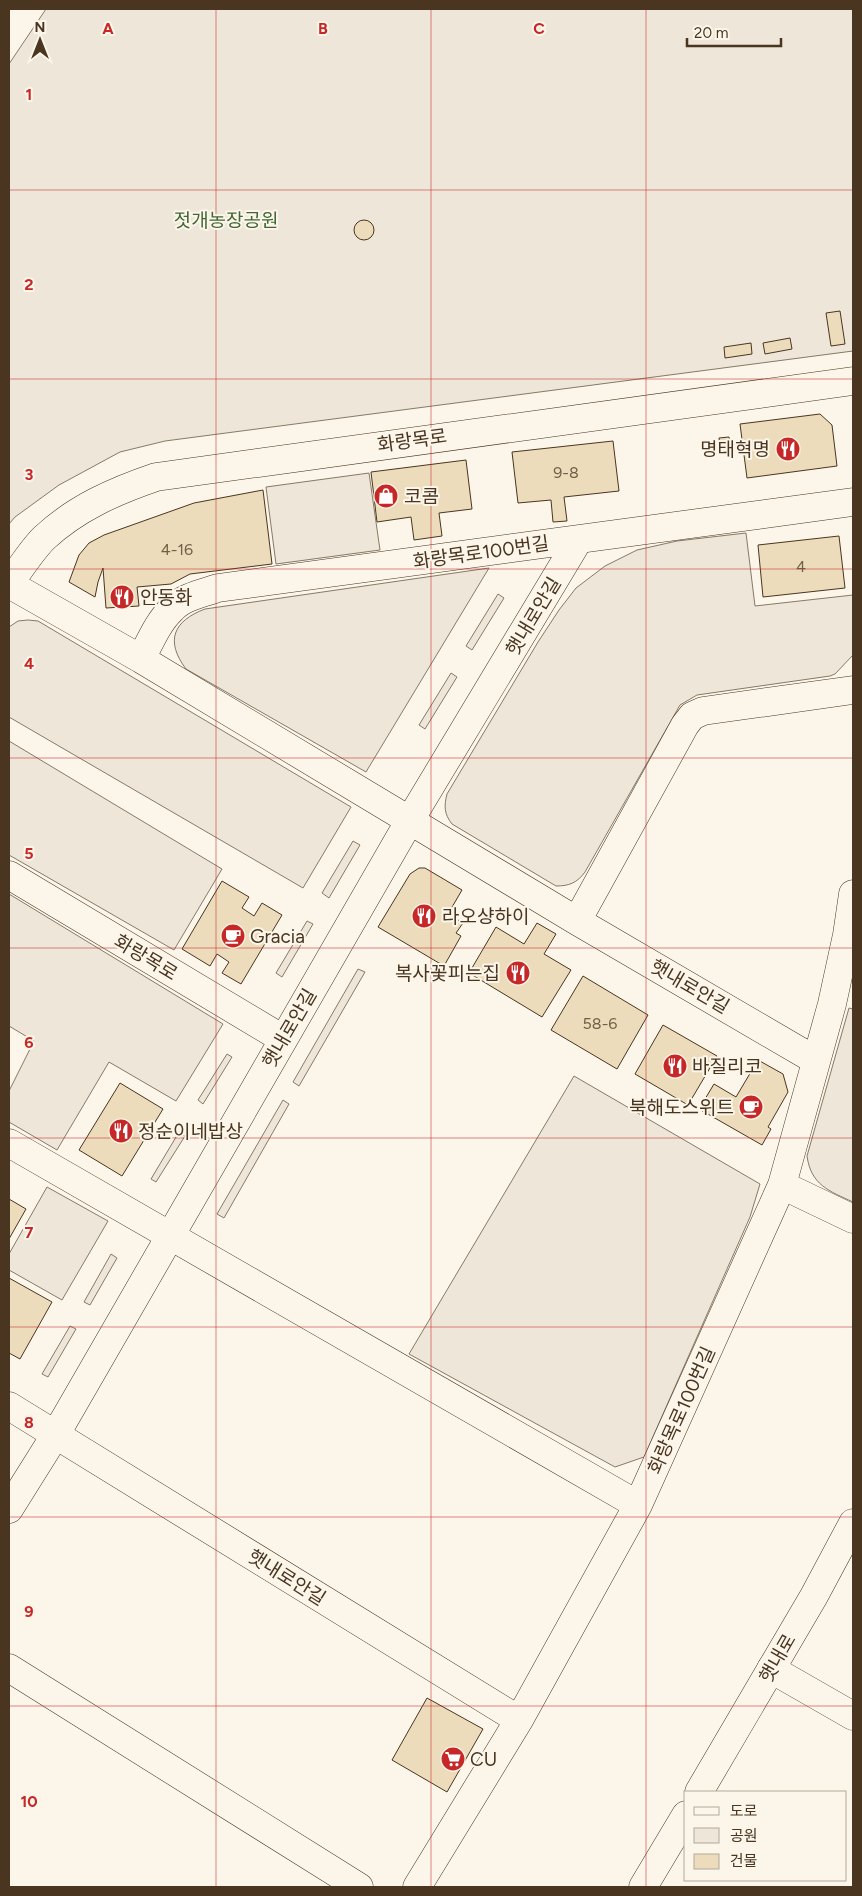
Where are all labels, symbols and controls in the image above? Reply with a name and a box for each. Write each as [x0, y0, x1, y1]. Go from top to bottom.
north arrow [15, 15, 65, 65]
scale bar [687, 15, 781, 47]
text: N [35, 19, 45, 36]
text: A [102, 19, 114, 38]
text: B [318, 19, 328, 38]
text: C [533, 19, 545, 38]
text: 20 m [694, 24, 728, 42]
text: 1 [26, 85, 32, 104]
park label: 젓개농장공원 [174, 209, 278, 232]
text: 2 [24, 275, 34, 294]
street label: 화랑목로 [376, 424, 448, 457]
restaurant icon: 명태혁명 [775, 436, 801, 462]
place label: 명태혁명 [700, 438, 770, 461]
house number: 9-8 [553, 463, 579, 482]
text: 3 [25, 465, 34, 484]
shop icon: 코콤 [373, 483, 399, 509]
place label: 코콤 [404, 485, 439, 508]
street label: 화랑목로100번길 [412, 532, 551, 573]
house number: 4-16 [161, 540, 193, 559]
house number: 4 [796, 557, 806, 576]
street label: 햇내로안길 [501, 573, 566, 660]
restaurant icon: 안동화 [109, 584, 135, 610]
place label: 안동화 [140, 586, 192, 609]
text: 4 [24, 654, 34, 673]
text: 5 [24, 844, 34, 863]
restaurant icon: 라오샹하이 [411, 903, 437, 929]
place label: 라오샹하이 [442, 905, 529, 928]
cafe icon: Gracia [220, 923, 246, 949]
place label: Gracia [250, 925, 305, 948]
street label: 화랑목로 [110, 930, 182, 985]
street label: 햇내로안길 [646, 955, 733, 1018]
restaurant icon: 복사꽃피는집 [505, 960, 531, 986]
place label: 복사꽃피는집 [395, 962, 500, 985]
street label: 햇내로안길 [258, 985, 321, 1072]
house number: 58-6 [583, 1014, 617, 1033]
text: 6 [24, 1033, 34, 1052]
restaurant icon: 바질리코 [662, 1053, 688, 1079]
place label: 바질리코 [692, 1055, 762, 1078]
cafe icon: 북해도스위트 [738, 1094, 764, 1120]
place label: 북해도스위트 [629, 1096, 734, 1119]
restaurant icon: 정순이네밥상 [108, 1118, 134, 1144]
place label: 정순이네밥상 [138, 1120, 243, 1143]
text: 7 [25, 1223, 34, 1242]
street label: 화랑목로100번길 [643, 1343, 720, 1478]
text: 8 [24, 1413, 34, 1432]
street label: 햇내로안길 [244, 1545, 330, 1610]
text: 9 [24, 1602, 34, 1621]
street label: 햇내로 [754, 1630, 801, 1687]
supermarket icon: CU [440, 1746, 466, 1772]
place label: CU [470, 1748, 497, 1771]
legend [684, 1791, 847, 1881]
text: 10 [20, 1792, 38, 1811]
text: 도로 [730, 1802, 758, 1820]
text: 공원 [730, 1827, 758, 1845]
text: 건물 [730, 1852, 758, 1870]

